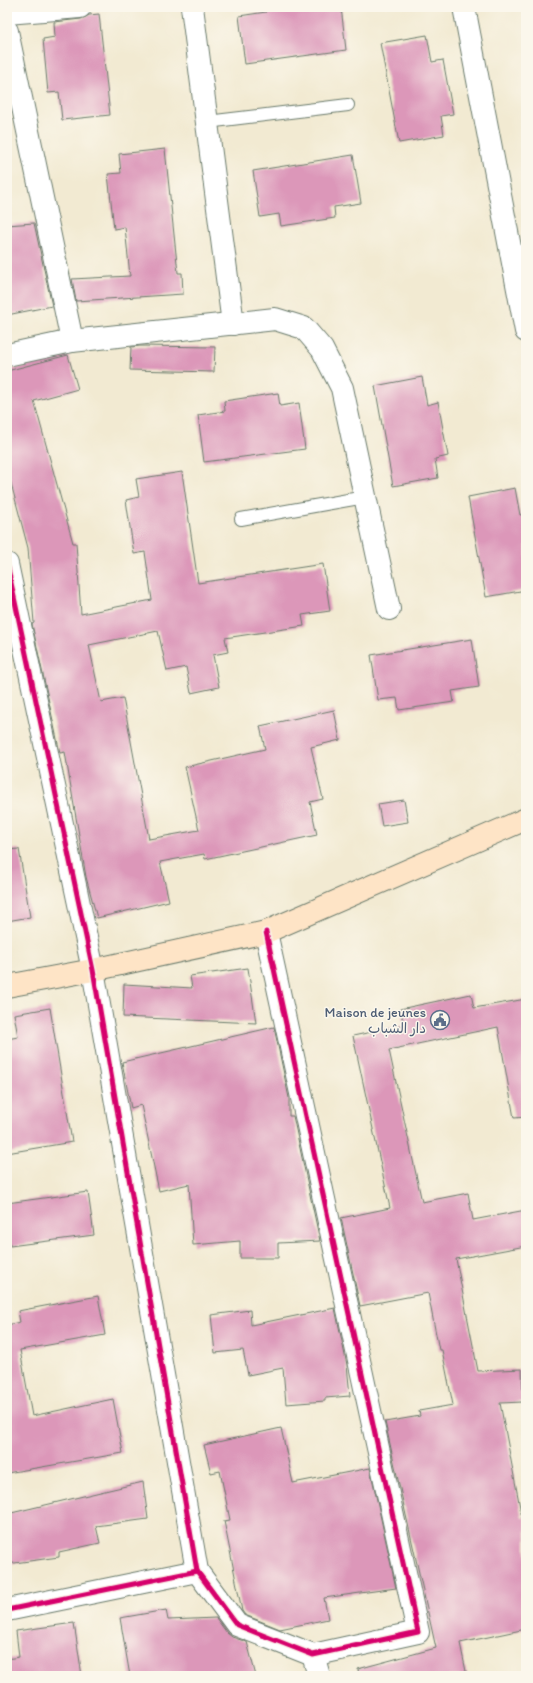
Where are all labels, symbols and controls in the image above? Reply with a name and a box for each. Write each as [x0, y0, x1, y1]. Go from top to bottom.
place label: Maison de jeunes دار الشباب [324, 1004, 426, 1037]
public building icon: Maison de jeunes دار الشباب [429, 1009, 451, 1031]

